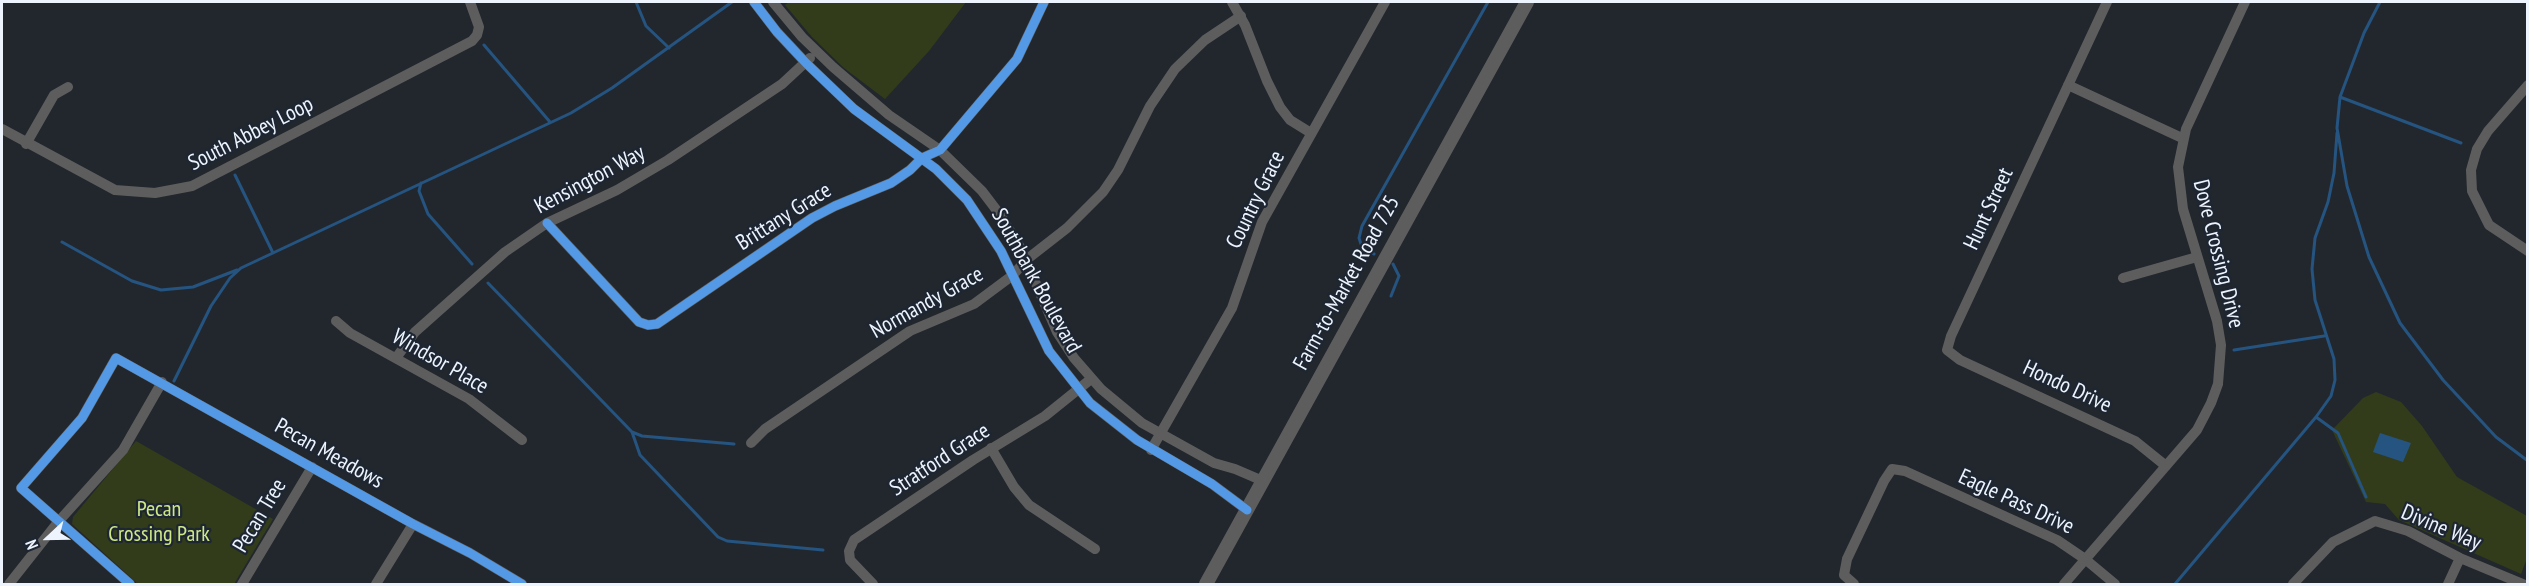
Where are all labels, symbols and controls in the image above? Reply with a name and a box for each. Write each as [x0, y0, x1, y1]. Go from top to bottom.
street label: South Abbey Loop [184, 91, 318, 177]
street label: Kensington Way [530, 140, 650, 220]
street label: Country Grace [1221, 147, 1291, 253]
street label: Hunt Street [1959, 164, 2019, 254]
street label: Brittany Grace [732, 177, 836, 257]
street label: Dove Crossing Drive [2187, 177, 2249, 331]
street label: Farm-to-Market Road 725 [1288, 191, 1406, 375]
street label: Southbank Boulevard [985, 204, 1087, 358]
street label: Normandy Grace [866, 261, 988, 345]
street label: Windsor Place [387, 324, 493, 400]
street label: Hondo Drive [2019, 355, 2115, 419]
street label: Pecan Meadows [270, 413, 388, 495]
street label: Stratford Grace [885, 418, 995, 502]
street label: Eagle Pass Drive [1954, 464, 2078, 540]
street label: Pecan Tree [228, 474, 292, 558]
park label: Pecan Crossing Park [108, 497, 210, 548]
street label: Divine Way [2397, 499, 2485, 557]
north arrow [18, 508, 78, 568]
text: N [20, 537, 42, 553]

